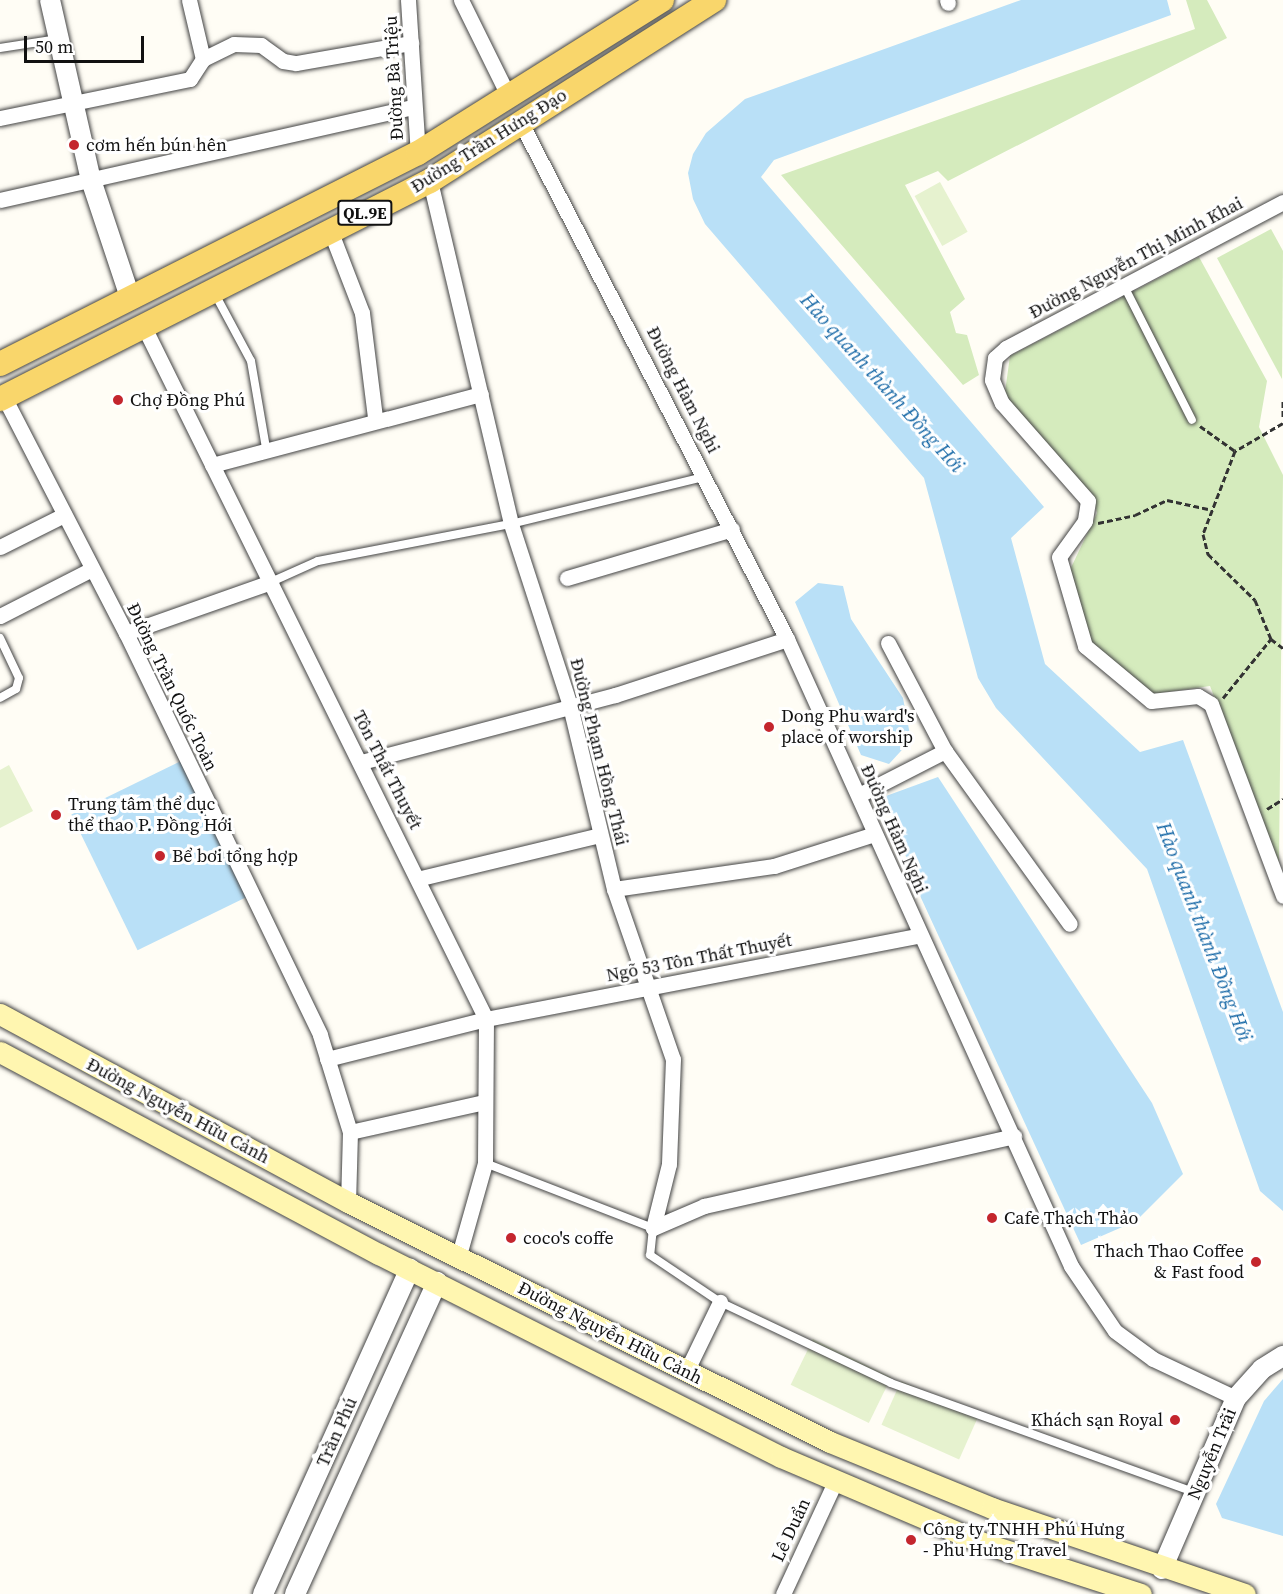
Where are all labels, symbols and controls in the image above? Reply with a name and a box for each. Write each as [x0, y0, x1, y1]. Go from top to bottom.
street label: Đường Bà Triệu [380, 15, 408, 141]
scale bar [27, 24, 147, 62]
text: 50 m [35, 34, 73, 59]
street label: Đường Trần Hưng Đạo [407, 84, 571, 198]
place label: cơm hến bún hên [86, 134, 227, 156]
marker: cơm hến bún hên [67, 138, 81, 152]
street label: Đường Nguyễn Thị Minh Khai [1025, 192, 1247, 324]
road number: QL.9E [336, 200, 394, 226]
water label: Hào quanh thành Đồng Hới [795, 288, 969, 478]
street label: Đường Hàm Nghi [642, 323, 724, 457]
place label: Chợ Đồng Phú [130, 389, 245, 411]
marker: Chợ Đồng Phú [111, 393, 125, 407]
street label: Đường Trần Quốc Toản [122, 599, 222, 775]
street label: Đường Phạm Hồng Thái [565, 656, 633, 848]
place label: Dong Phu ward's place of worship [781, 706, 914, 748]
street label: Tôn Thất Thuyết [348, 707, 426, 833]
marker: Dong Phu ward's place of worship [762, 720, 776, 734]
street label: Đường Hàm Nghi [856, 761, 932, 897]
place label: Trung tâm thể dục thể thao P. Đồng Hới [68, 794, 232, 836]
marker: Trung tâm thể dục thể thao P. Đồng Hới [49, 808, 63, 822]
water label: Hào quanh thành Đồng Hới [1151, 819, 1257, 1045]
place label: Bể bơi tổng hợp [172, 845, 298, 867]
marker: Bể bơi tổng hợp [153, 849, 167, 863]
street label: Ngõ 53 Tôn Thất Thuyết [604, 929, 794, 987]
street label: Đường Nguyễn Hữu Cảnh [83, 1054, 273, 1168]
place label: Cafe Thạch Thảo [1004, 1207, 1139, 1229]
marker: Cafe Thạch Thảo [985, 1211, 999, 1225]
place label: coco's coffe [523, 1227, 614, 1249]
marker: coco's coffe [504, 1231, 518, 1245]
place label: Thach Thao Coffee & Fast food [1093, 1241, 1244, 1284]
marker: Thach Thao Coffee & Fast food [1249, 1255, 1263, 1269]
street label: Đường Nguyễn Hữu Cảnh [514, 1277, 706, 1389]
street label: Trần Phú [312, 1394, 362, 1470]
street label: Nguyễn Trãi [1183, 1405, 1241, 1503]
place label: Khách sạn Royal [1031, 1409, 1163, 1431]
marker: Khách sạn Royal [1168, 1413, 1182, 1427]
street label: Lê Duẩn [767, 1495, 815, 1565]
place label: Công ty TNHH Phú Hưng - Phu Hưng Travel [923, 1519, 1125, 1562]
marker: Công ty TNHH Phú Hưng - Phu Hưng Travel [904, 1533, 918, 1547]

